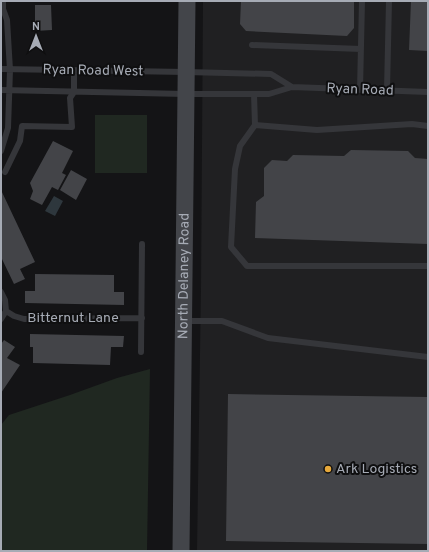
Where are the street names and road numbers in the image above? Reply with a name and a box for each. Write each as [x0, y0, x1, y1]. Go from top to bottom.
street label: Ryan Road West [42, 62, 144, 80]
street label: Ryan Road [326, 80, 394, 100]
street label: North Delaney Road [175, 213, 193, 339]
street label: Bitternut Lane [27, 310, 119, 327]

